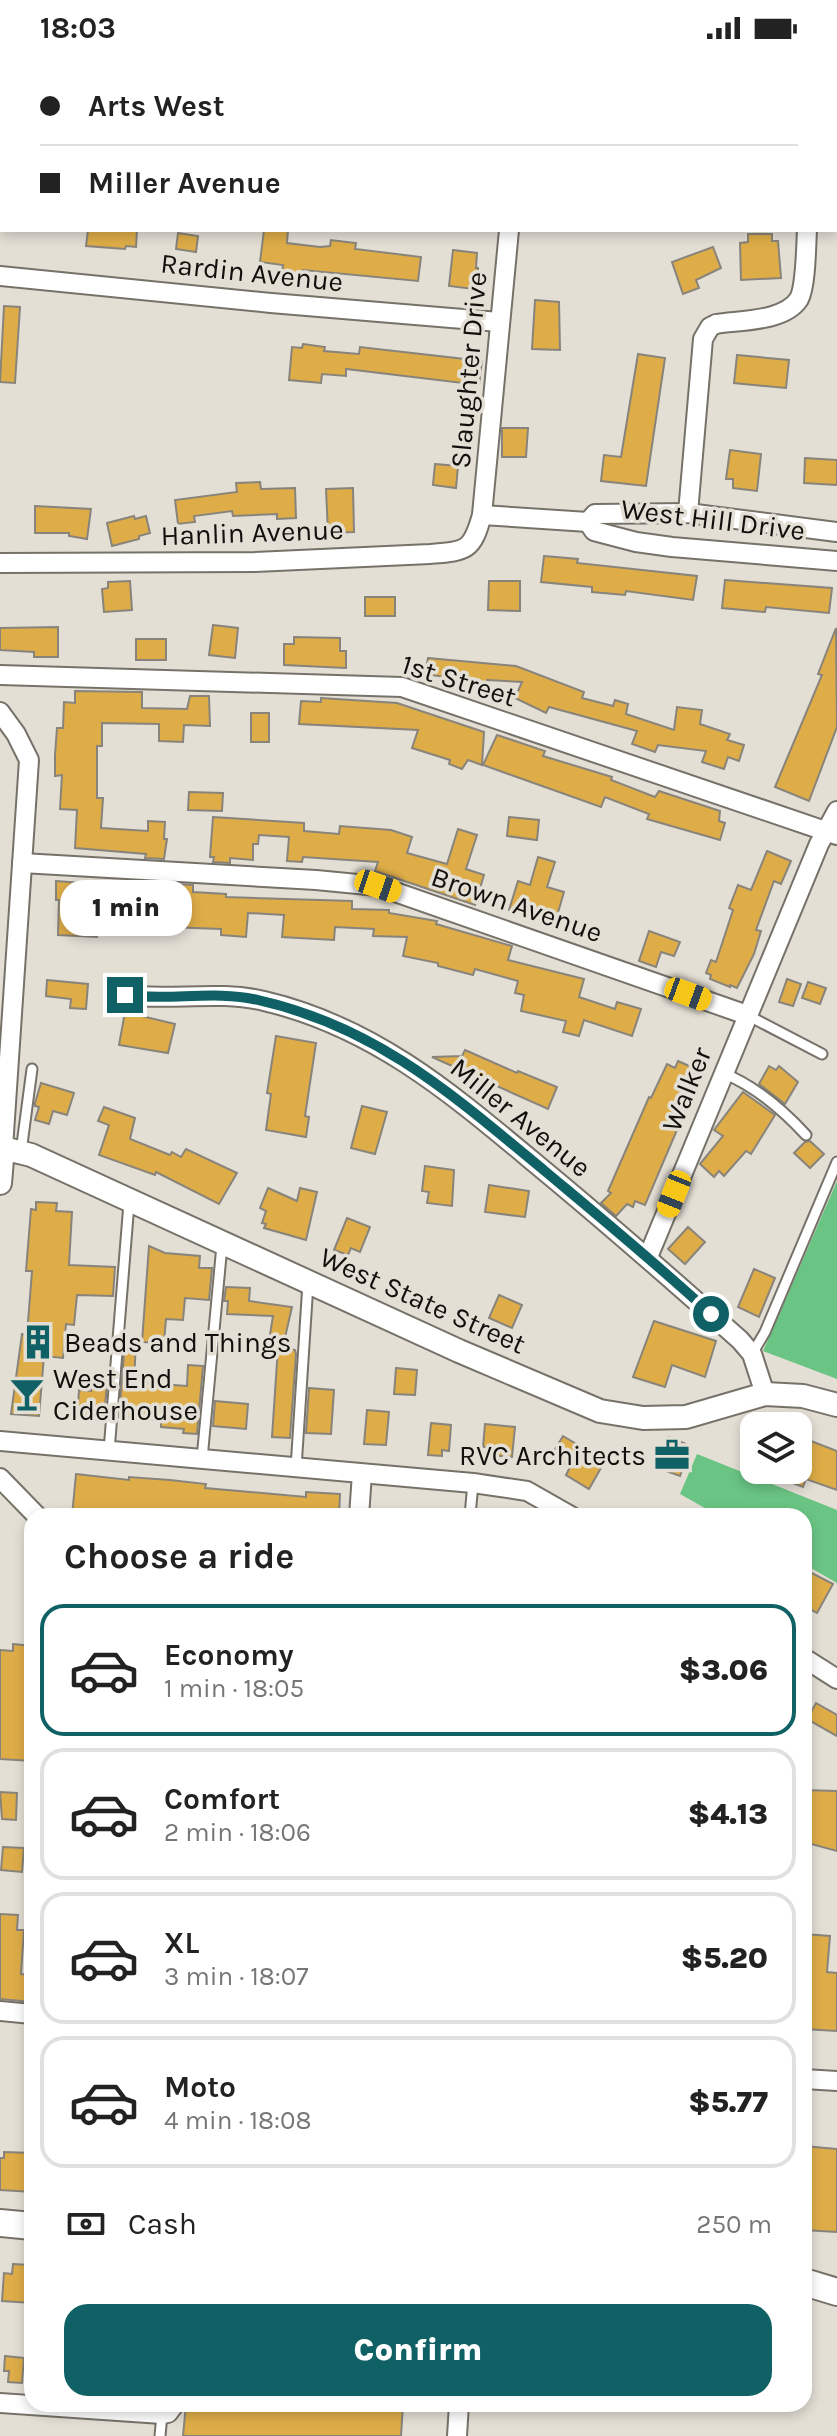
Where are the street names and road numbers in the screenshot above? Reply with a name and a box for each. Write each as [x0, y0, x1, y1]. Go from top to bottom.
street label: Rardin Avenue [159, 247, 345, 298]
street label: Slaughter Drive [443, 271, 494, 470]
street label: West Hill Drive [619, 492, 807, 547]
street label: Hanlin Avenue [160, 513, 344, 552]
street label: 1st Street [398, 647, 520, 714]
street label: Brown Avenue [427, 860, 607, 949]
street label: Walker [655, 1042, 719, 1136]
street label: Miller Avenue [444, 1051, 598, 1184]
street label: West State Street [315, 1240, 531, 1361]

